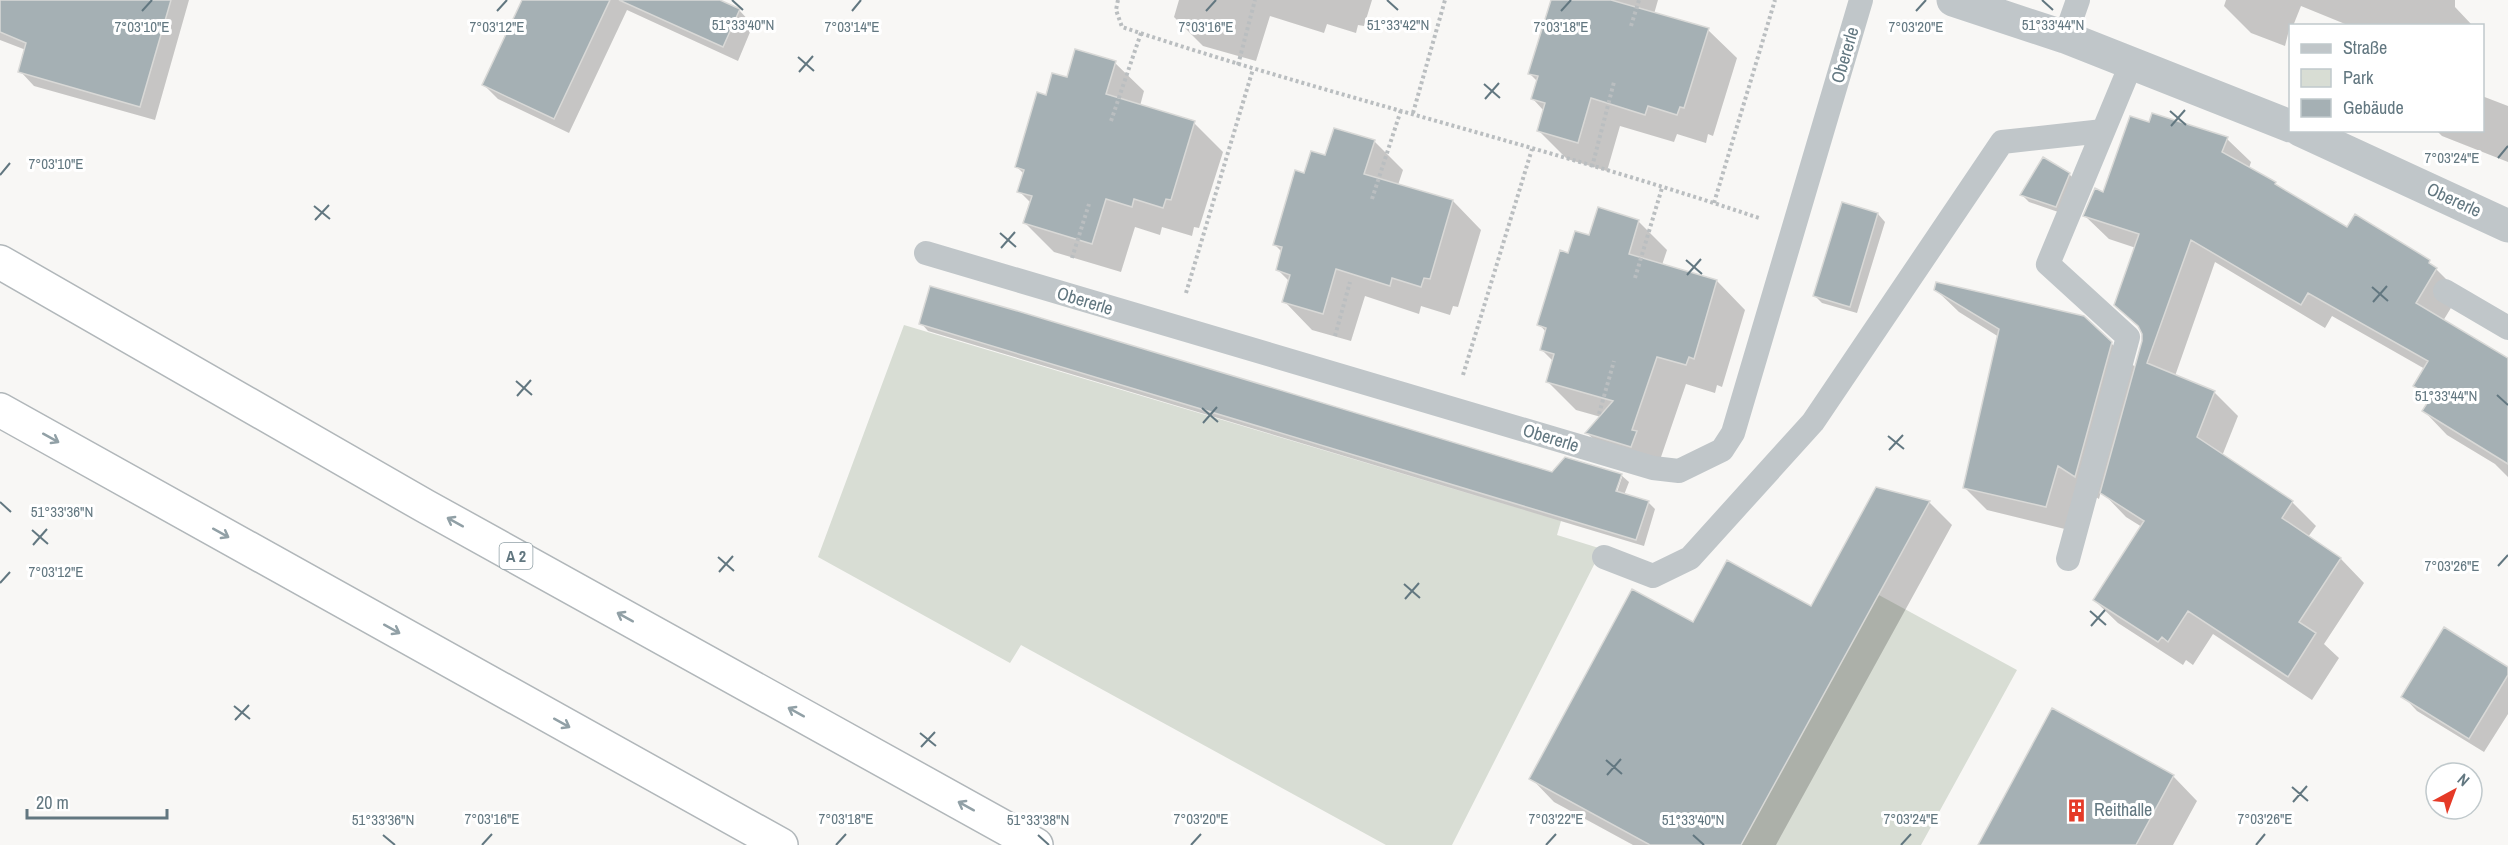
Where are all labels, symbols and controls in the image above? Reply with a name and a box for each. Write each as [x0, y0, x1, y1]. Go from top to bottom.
text: 51°33'40"N [712, 14, 774, 35]
text: 51°33'42"N [1367, 14, 1429, 35]
text: 51°33'44"N [2022, 14, 2084, 35]
text: 7°03'10"E [114, 16, 170, 37]
text: 7°03'12"E [469, 16, 525, 37]
text: 7°03'14"E [824, 16, 880, 37]
text: 7°03'16"E [1178, 16, 1234, 37]
text: 7°03'18"E [1533, 16, 1589, 37]
text: 7°03'20"E [1888, 16, 1944, 37]
street label: Obererle [1825, 24, 1864, 86]
legend [2289, 24, 2484, 132]
text: Straße [2343, 35, 2387, 60]
text: Park [2343, 65, 2374, 90]
text: Gebäude [2343, 95, 2404, 120]
text: 7°03'24"E [2424, 147, 2480, 168]
text: 7°03'10"E [28, 153, 84, 174]
street label: Obererle [2423, 176, 2486, 223]
street label: Obererle [1054, 280, 1116, 321]
text: 51°33'44"N [2415, 385, 2477, 406]
street label: Obererle [1520, 417, 1582, 458]
one-way arrow [42, 432, 59, 444]
text: 51°33'36"N [31, 501, 93, 522]
one-way arrow [447, 516, 464, 528]
one-way arrow [212, 528, 229, 540]
road number: A 2 [500, 543, 532, 569]
text: 7°03'26"E [2424, 555, 2480, 576]
text: 7°03'12"E [28, 561, 84, 582]
one-way arrow [617, 611, 634, 623]
one-way arrow [383, 623, 400, 635]
one-way arrow [787, 706, 805, 717]
one-way arrow [553, 717, 570, 729]
north arrow [2424, 761, 2484, 821]
text: N [2453, 768, 2475, 791]
scale bar [27, 782, 166, 820]
text: 20 m [36, 790, 69, 815]
building icon: Reithalle [2063, 797, 2089, 823]
place label: Reithalle [2094, 797, 2152, 822]
one-way arrow [958, 800, 975, 812]
text: 7°03'16"E [464, 808, 520, 829]
text: 7°03'18"E [818, 808, 874, 829]
text: 7°03'20"E [1173, 808, 1229, 829]
text: 7°03'22"E [1528, 808, 1584, 829]
text: 7°03'24"E [1883, 808, 1939, 829]
text: 7°03'26"E [2237, 808, 2293, 829]
text: 51°33'36"N [352, 809, 414, 830]
text: 51°33'38"N [1007, 809, 1069, 830]
text: 51°33'40"N [1662, 809, 1724, 830]

